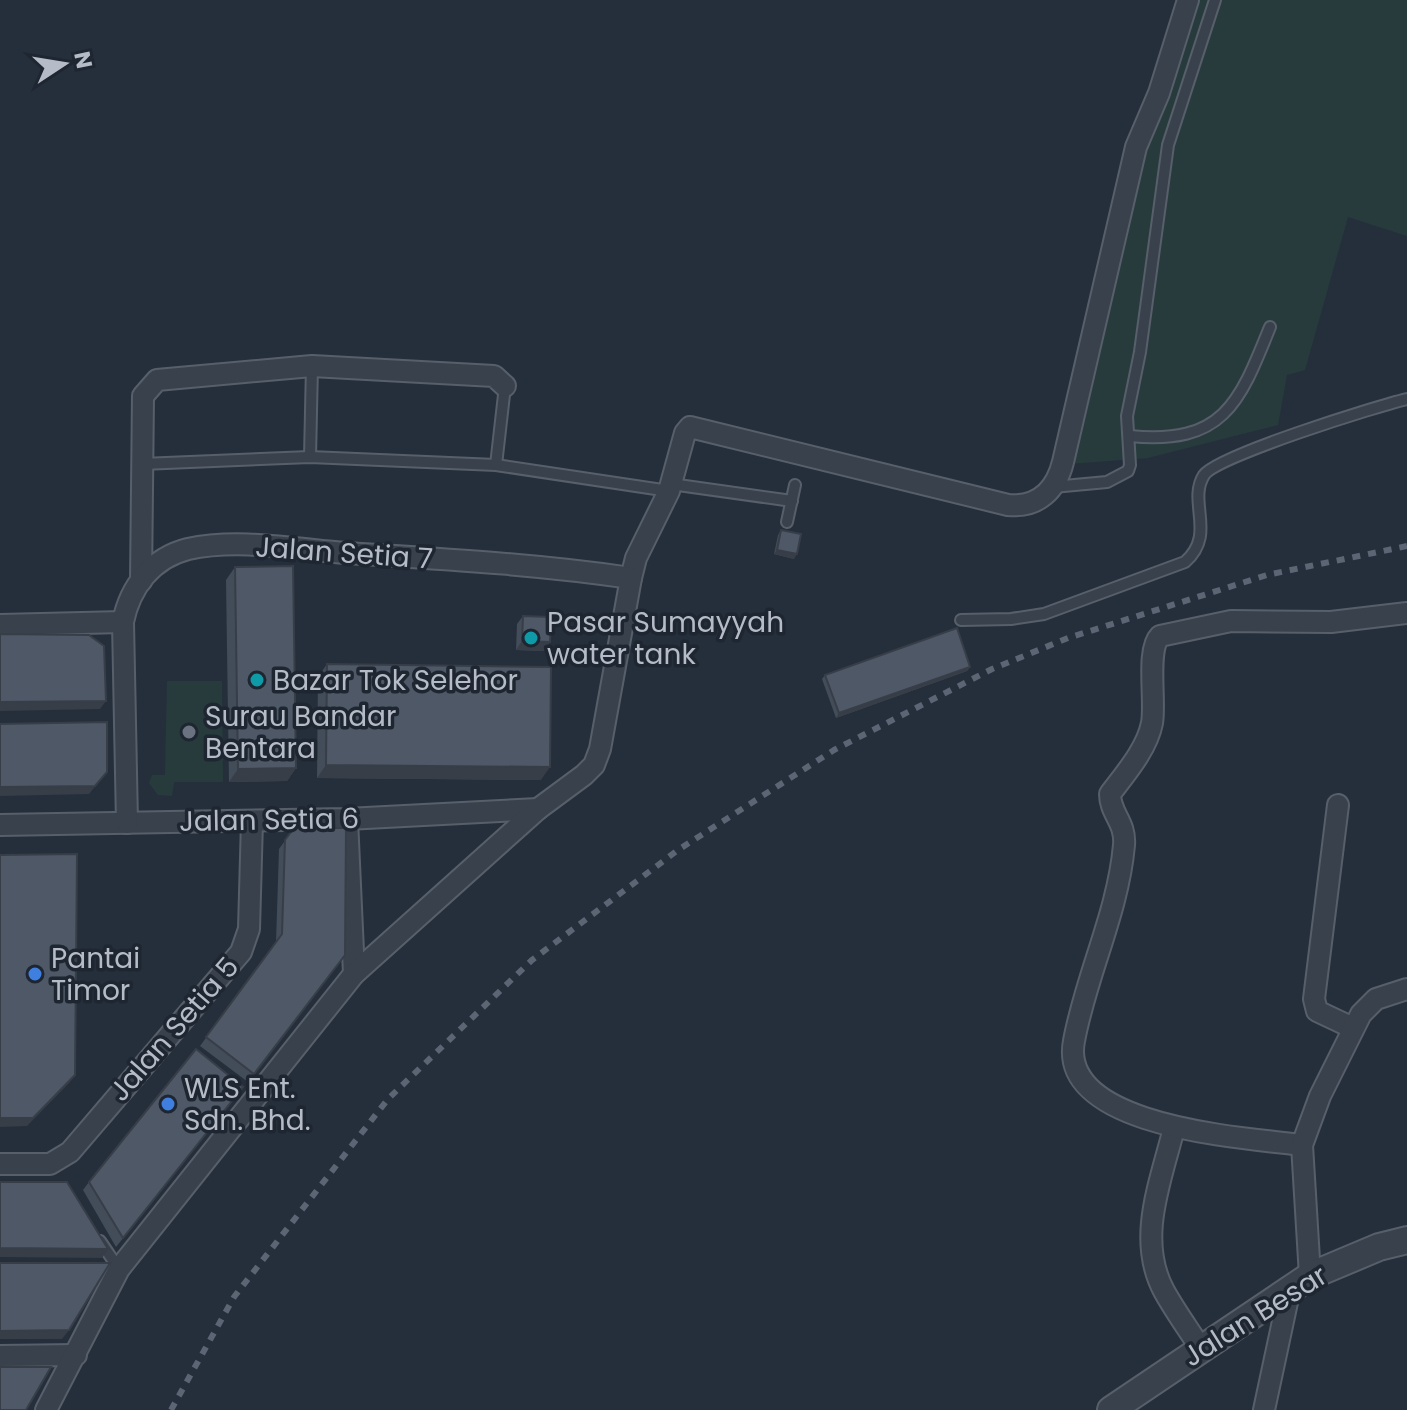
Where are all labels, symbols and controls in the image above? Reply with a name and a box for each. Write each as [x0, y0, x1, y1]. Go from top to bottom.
north arrow [24, 24, 104, 104]
text: N [66, 49, 100, 71]
street label: Jalan Setia 7 [254, 527, 434, 579]
place label: Pasar Sumayyah water tank [547, 603, 784, 674]
marker: Pasar Sumayyah water tank [522, 629, 540, 647]
place label: Bazar Tok Selehor [273, 661, 518, 700]
marker: Bazar Tok Selehor [248, 671, 266, 689]
place label: Surau Bandar Bentara [205, 697, 396, 768]
marker: Surau Bandar Bentara [180, 723, 198, 741]
street label: Jalan Setia 6 [179, 799, 359, 841]
place label: Pantai Timor [51, 939, 140, 1010]
street label: Jalan Setia 5 [100, 948, 248, 1110]
marker: Pantai Timor [26, 965, 44, 983]
place label: WLS Ent. Sdn. Bhd. [184, 1069, 311, 1140]
marker: WLS Ent. Sdn. Bhd. [159, 1095, 177, 1113]
street label: Jalan Besar [1175, 1256, 1335, 1376]

